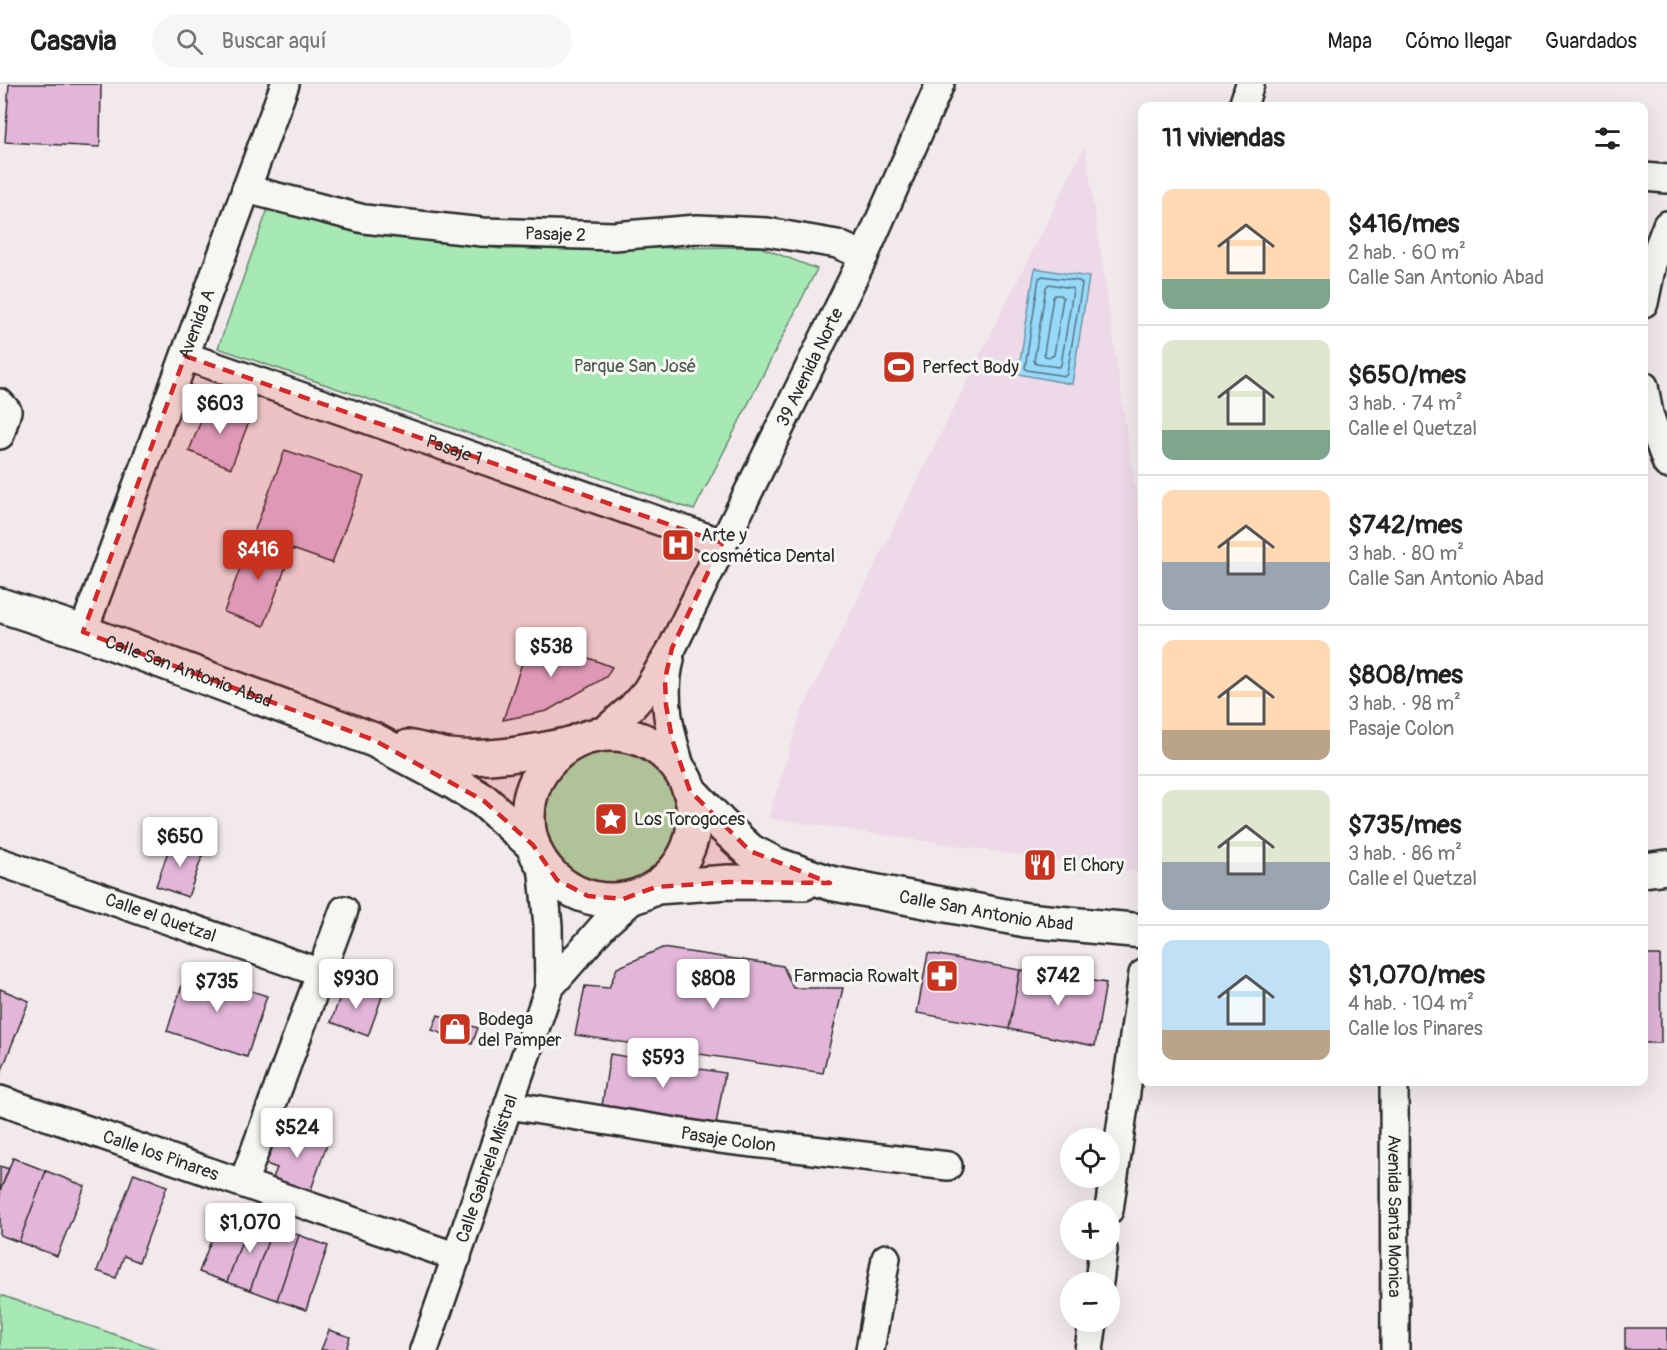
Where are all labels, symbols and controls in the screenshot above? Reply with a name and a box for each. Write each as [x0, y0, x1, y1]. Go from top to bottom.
search box [152, 14, 572, 68]
text: Casavia [30, 24, 116, 59]
icon: search [173, 25, 206, 58]
text: Buscar aquí [221, 27, 327, 55]
text: Mapa [1327, 28, 1372, 55]
text: Cómo llegar [1405, 28, 1512, 55]
text: Guardados [1545, 28, 1637, 55]
text: 11 viviendas [1162, 122, 1285, 154]
icon: filters [1591, 122, 1624, 155]
text: $416/mes [1348, 208, 1459, 240]
icon: home [1210, 213, 1282, 285]
street label: Pasaje 2 [525, 222, 586, 247]
text: 2 hab. · 60 m² [1348, 240, 1466, 265]
text: Calle San Antonio Abad [1348, 265, 1544, 290]
street label: Avenida A [173, 286, 220, 363]
street label: 39 Avenida Norte [771, 304, 848, 430]
sports icon: Perfect Body [881, 349, 917, 385]
park label: Parque San José [574, 355, 696, 378]
place label: Perfect Body [922, 356, 1019, 379]
text: $650/mes [1348, 359, 1466, 391]
icon: home [1210, 364, 1282, 436]
pin: $603 [184, 384, 256, 435]
text: $603 [196, 391, 244, 416]
text: 3 hab. · 74 m² [1348, 391, 1463, 416]
text: Calle el Quetzal [1348, 416, 1477, 441]
street label: Pasaje 1 [423, 429, 485, 470]
text: $742/mes [1348, 509, 1462, 541]
icon: home [1210, 514, 1282, 586]
place label: Arte y cosmética Dental [701, 524, 835, 568]
hospital icon: Arte y cosmética Dental [660, 527, 696, 563]
pin: $416 [222, 530, 294, 581]
text: $416 [237, 537, 279, 562]
text: 3 hab. · 80 m² [1348, 541, 1464, 566]
text: Calle San Antonio Abad [1348, 566, 1544, 591]
pin: $538 [515, 627, 587, 678]
street label: Calle San Antonio Abad [102, 630, 275, 713]
text: $538 [530, 634, 572, 659]
text: $808/mes [1348, 659, 1463, 691]
icon: home [1210, 664, 1282, 736]
text: 3 hab. · 98 m² [1348, 691, 1461, 716]
text: Pasaje Colon [1348, 716, 1454, 741]
place icon: Los Torogoces [593, 801, 629, 837]
place label: Los Torogoces [634, 808, 745, 831]
text: $735/mes [1348, 809, 1461, 841]
icon: home [1210, 814, 1282, 886]
pin: $650 [144, 817, 216, 868]
text: $650 [157, 824, 203, 849]
text: 3 hab. · 86 m² [1348, 841, 1462, 866]
restaurant icon: El Chory [1022, 847, 1058, 883]
place label: El Chory [1063, 854, 1124, 877]
text: Calle el Quetzal [1348, 866, 1477, 891]
street label: Calle San Antonio Abad [897, 885, 1074, 936]
street label: Calle el Quetzal [102, 888, 219, 947]
pin: $742 [1022, 956, 1094, 1007]
pharmacy icon: Farmacia Rowalt [924, 958, 960, 994]
pin: $930 [320, 959, 392, 1010]
pin: $808 [677, 959, 749, 1010]
text: $1,070/mes [1348, 959, 1485, 991]
pin: $735 [181, 962, 253, 1013]
text: $742 [1036, 963, 1080, 988]
icon: home [1210, 964, 1282, 1036]
place label: Farmacia Rowalt [794, 965, 920, 988]
text: $930 [333, 966, 379, 991]
text: $808 [691, 966, 735, 991]
text: $735 [195, 969, 239, 994]
text: 4 hab. · 104 m² [1348, 991, 1474, 1016]
place label: Bodega del Pamper [478, 1008, 562, 1052]
shop icon: Bodega del Pamper [437, 1011, 473, 1047]
text: Calle los Pinares [1348, 1016, 1483, 1041]
pin: $593 [627, 1038, 699, 1089]
text: $593 [641, 1045, 685, 1070]
street label: Calle Gabriela Mistral [450, 1091, 523, 1246]
pin: $524 [261, 1108, 333, 1159]
text: $524 [275, 1115, 319, 1140]
street label: Pasaje Colon [679, 1121, 777, 1157]
street label: Calle los Pinares [100, 1125, 222, 1186]
map controls [1060, 1128, 1120, 1332]
button: locate [1060, 1128, 1120, 1188]
street label: Avenida Santa Monica [1383, 1134, 1406, 1298]
button: + [1060, 1200, 1120, 1260]
pin: $1,070 [201, 1203, 299, 1254]
text: $1,070 [219, 1210, 281, 1235]
button: − [1060, 1272, 1120, 1332]

